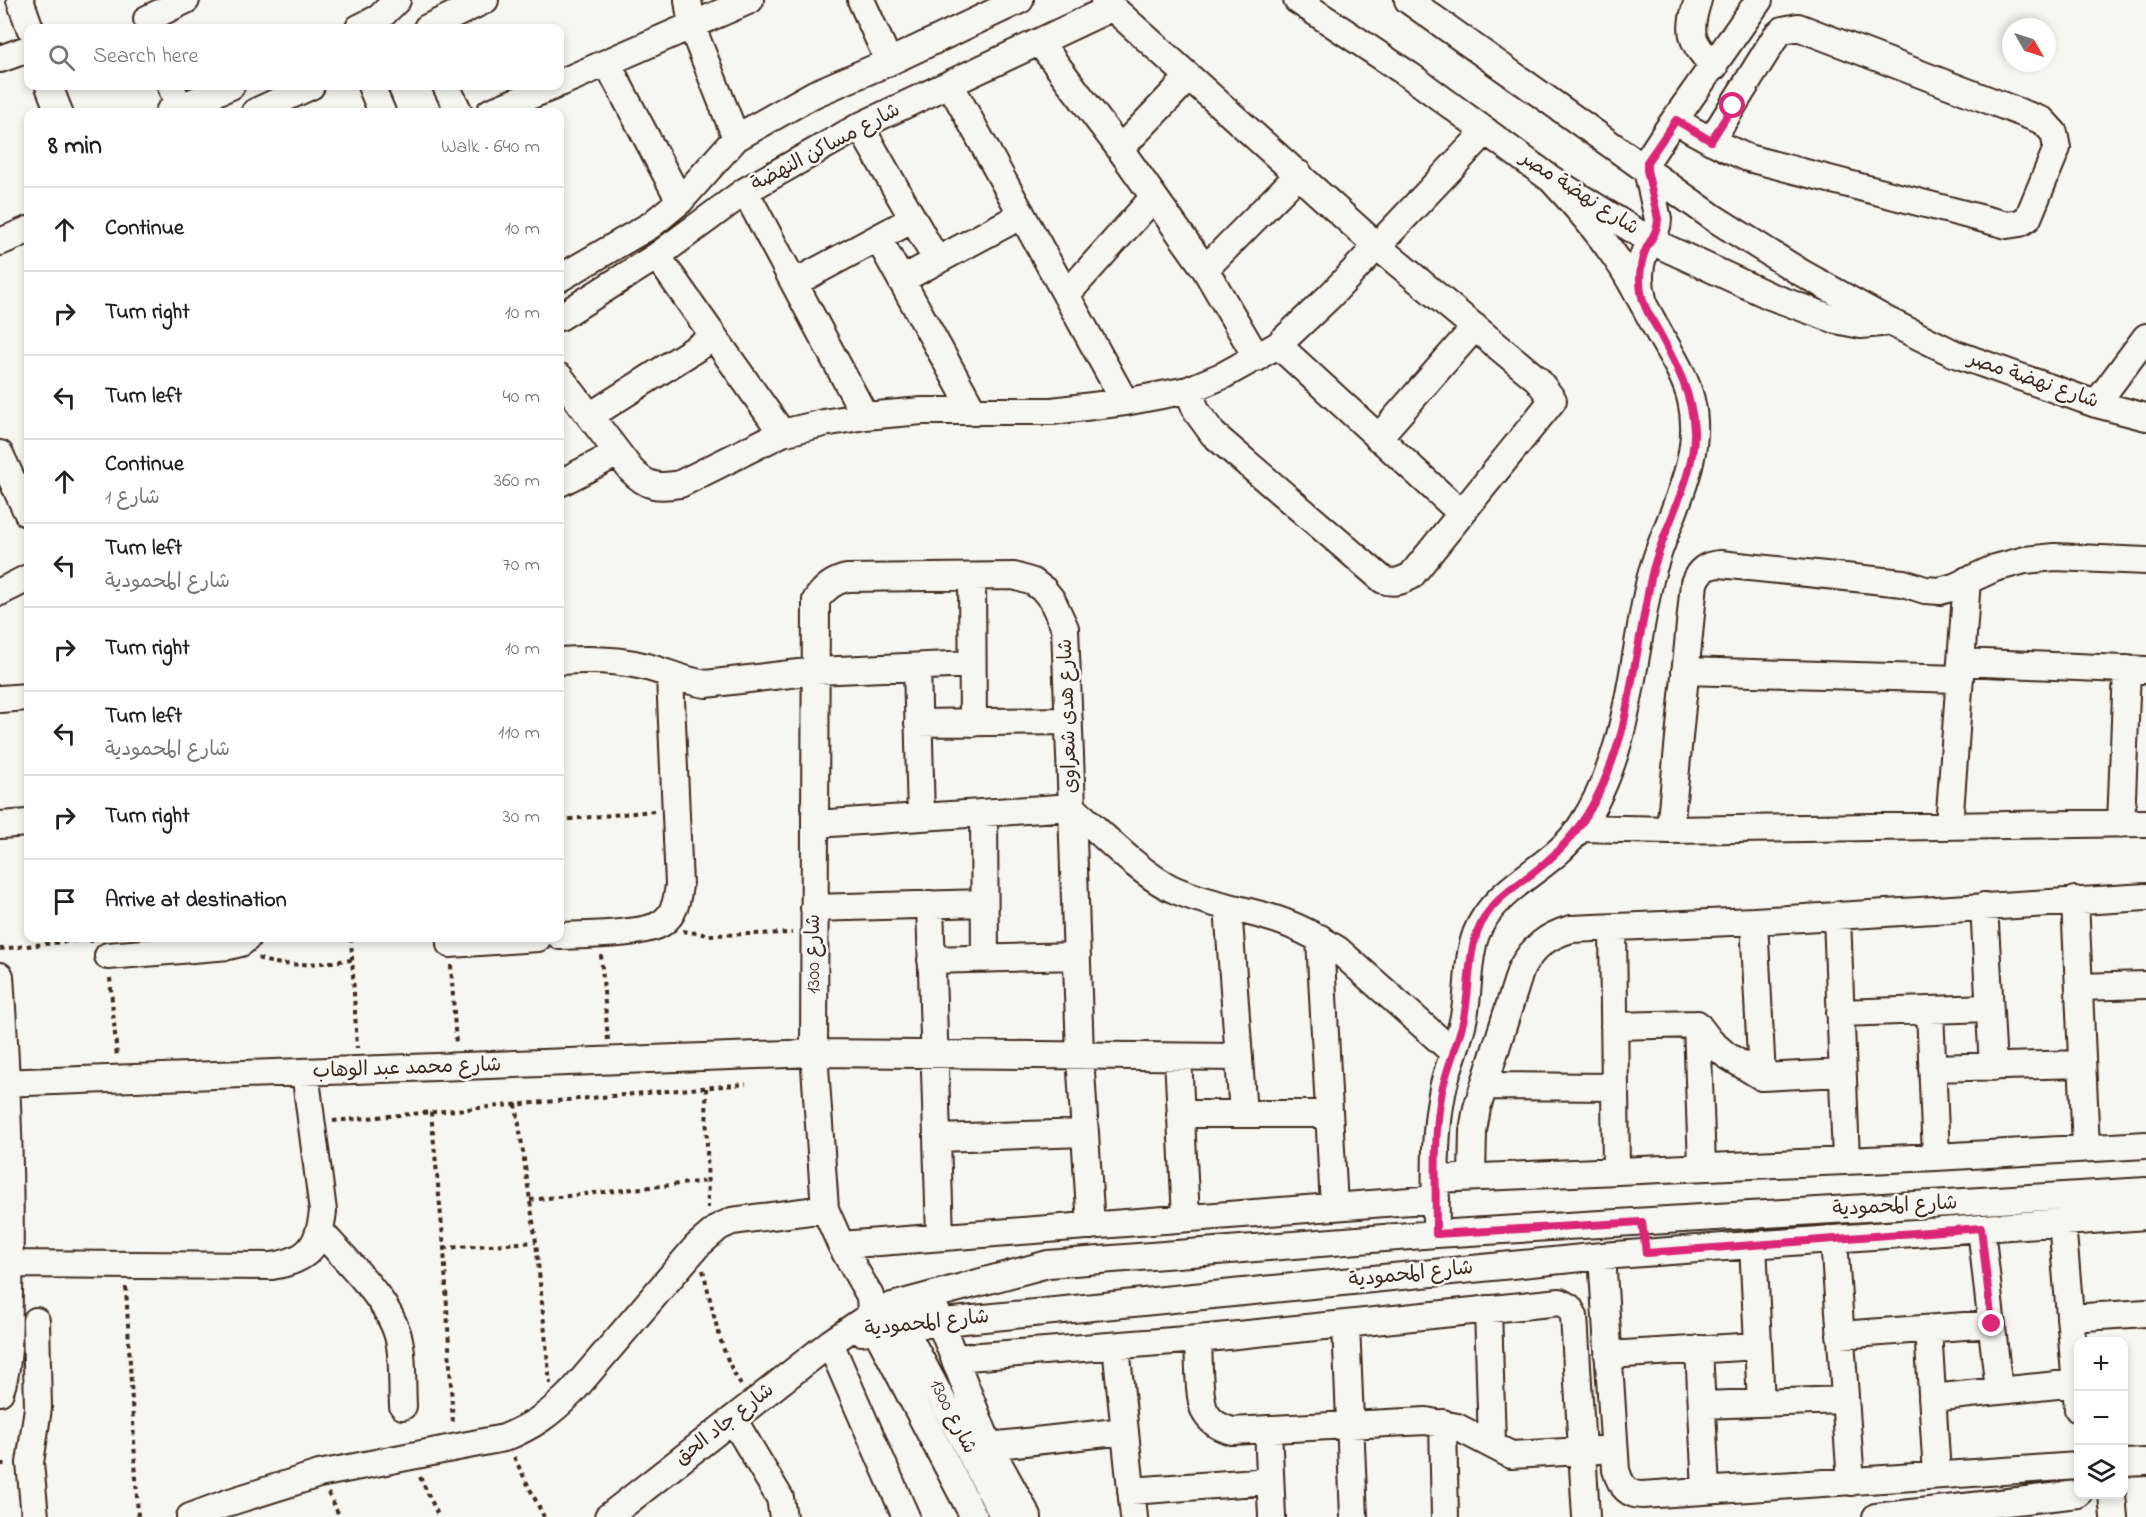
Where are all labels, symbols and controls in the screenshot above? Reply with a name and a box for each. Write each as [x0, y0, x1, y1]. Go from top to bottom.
north arrow [2002, 18, 2056, 72]
search box [24, 24, 564, 90]
icon: search [45, 41, 78, 74]
text: Search here [93, 41, 198, 73]
route start [1719, 92, 1745, 118]
street label: شارع مساكن النهضة [746, 96, 906, 200]
text: 8 min [48, 128, 102, 166]
text: Walk · 640 m [441, 133, 540, 162]
street label: شارع نهضة مصر [1512, 144, 1644, 243]
icon: ahead [48, 213, 81, 246]
text: Continue [105, 213, 184, 245]
text: 10 m [504, 215, 540, 244]
icon: right [48, 297, 81, 330]
text: Turn right [105, 297, 190, 329]
text: 10 m [504, 299, 540, 328]
street label: شارع نهضة مصر [1962, 344, 2102, 417]
icon: left [48, 381, 81, 414]
text: Turn left [105, 381, 182, 413]
text: 40 m [503, 383, 540, 412]
text: Continue [105, 449, 184, 481]
icon: ahead [48, 465, 81, 498]
text: 360 m [494, 467, 540, 496]
text: شارع 1 [105, 484, 160, 513]
text: Turn left [105, 533, 182, 565]
icon: left [48, 549, 81, 582]
text: 70 m [503, 551, 540, 580]
text: شارع المحمودية [105, 568, 230, 597]
icon: right [48, 633, 81, 666]
text: Turn right [105, 633, 190, 665]
text: 10 m [504, 635, 540, 664]
street label: شارع هدى شعراوى [1052, 638, 1086, 794]
text: Turn left [105, 701, 182, 733]
icon: left [48, 717, 81, 750]
text: 110 m [498, 719, 540, 748]
text: شارع المحمودية [105, 736, 230, 765]
icon: right [48, 801, 81, 834]
text: Turn right [105, 801, 190, 833]
text: 30 m [503, 803, 540, 832]
icon: arrive [48, 885, 81, 918]
text: Arrive at destination [105, 885, 287, 917]
street label: شارع 1300 [800, 914, 829, 994]
street label: شارع محمد عبد الوهاب [312, 1051, 502, 1087]
street label: شارع المحمودية [1832, 1189, 1958, 1225]
street label: شارع المحمودية [1347, 1254, 1475, 1296]
street label: شارع المحمودية [863, 1303, 991, 1345]
route end [1978, 1310, 2004, 1336]
map controls [2074, 1337, 2128, 1499]
button: + [2074, 1337, 2128, 1391]
street label: شارع 1300 [921, 1375, 983, 1459]
street label: شارع جاد الحق [669, 1377, 781, 1473]
button: − [2074, 1391, 2128, 1445]
button: layers [2074, 1445, 2128, 1499]

